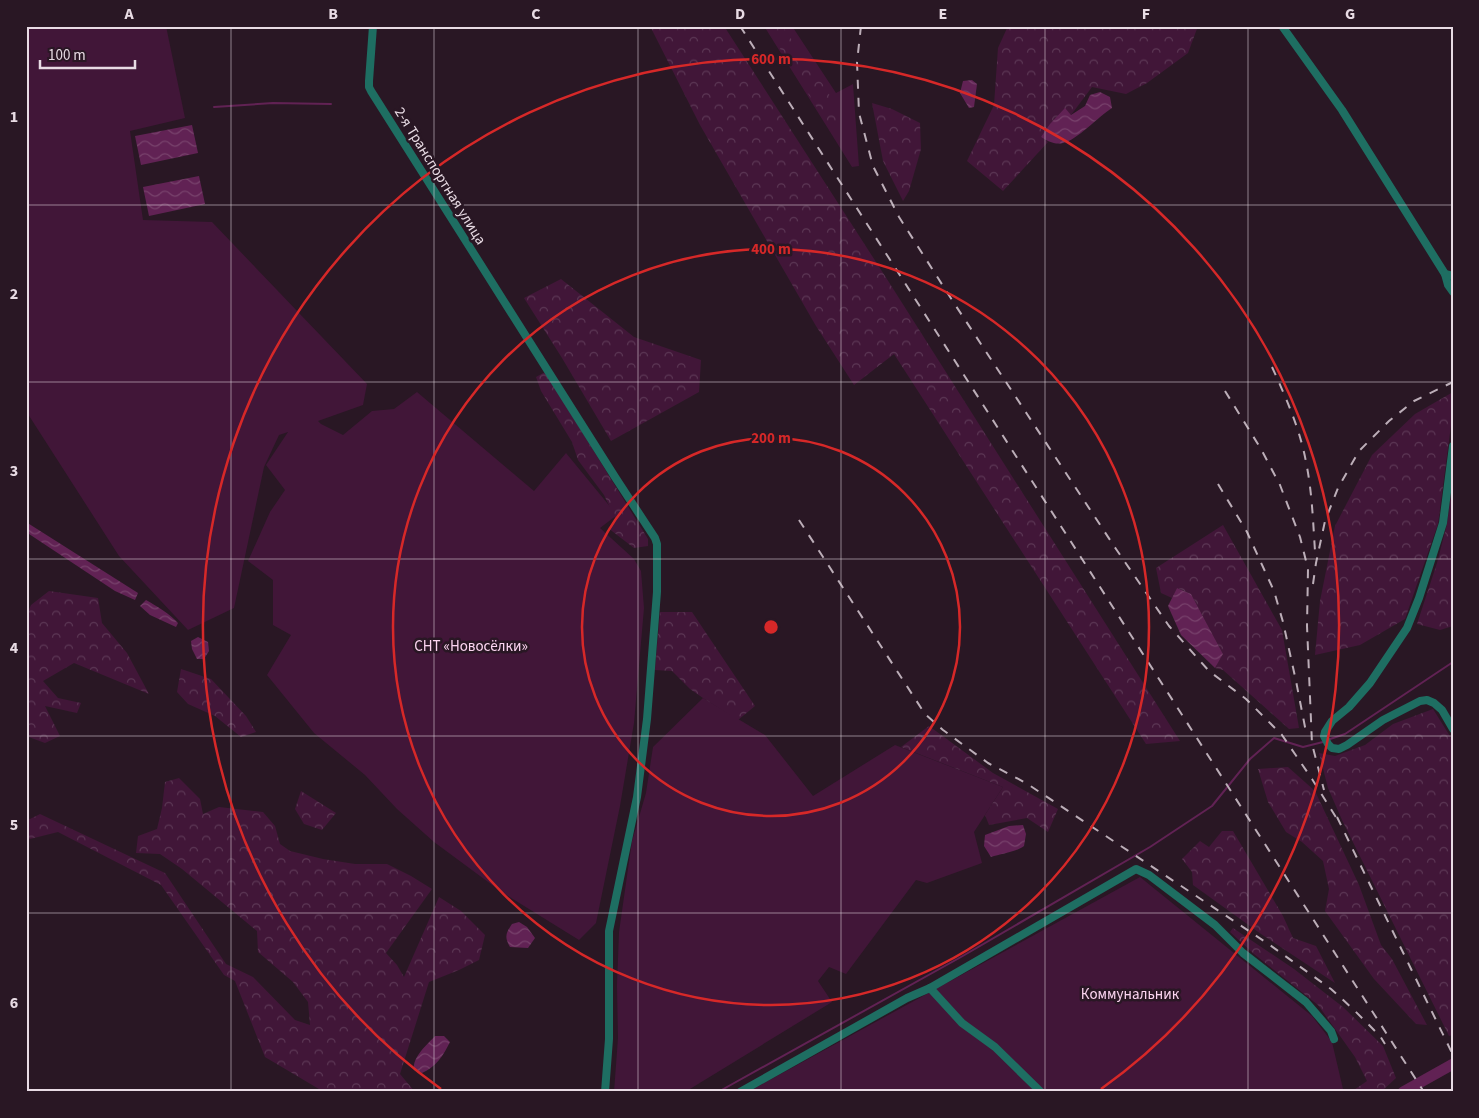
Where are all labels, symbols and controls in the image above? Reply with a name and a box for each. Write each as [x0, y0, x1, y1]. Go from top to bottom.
text: A [123, 3, 134, 25]
text: B [328, 3, 338, 25]
text: C [531, 3, 541, 25]
text: D [735, 3, 745, 25]
text: E [939, 3, 947, 25]
text: F [1142, 3, 1150, 25]
text: G [1345, 3, 1355, 25]
scale bar [40, 38, 135, 70]
text: 100 m [48, 45, 86, 66]
text: 600 m [751, 49, 791, 70]
street label: 2-я Транспортная улица [389, 103, 491, 249]
text: 1 [10, 106, 18, 128]
text: 400 m [751, 239, 791, 260]
text: 2 [10, 283, 18, 305]
text: 200 m [751, 428, 791, 449]
text: 3 [10, 460, 18, 482]
centre of rings [762, 618, 780, 636]
park label: СНТ «Новосёлки» [414, 636, 528, 657]
text: 4 [10, 637, 19, 659]
text: 5 [10, 814, 18, 836]
park label: Коммунальник [1081, 984, 1180, 1005]
text: 6 [10, 992, 18, 1014]

